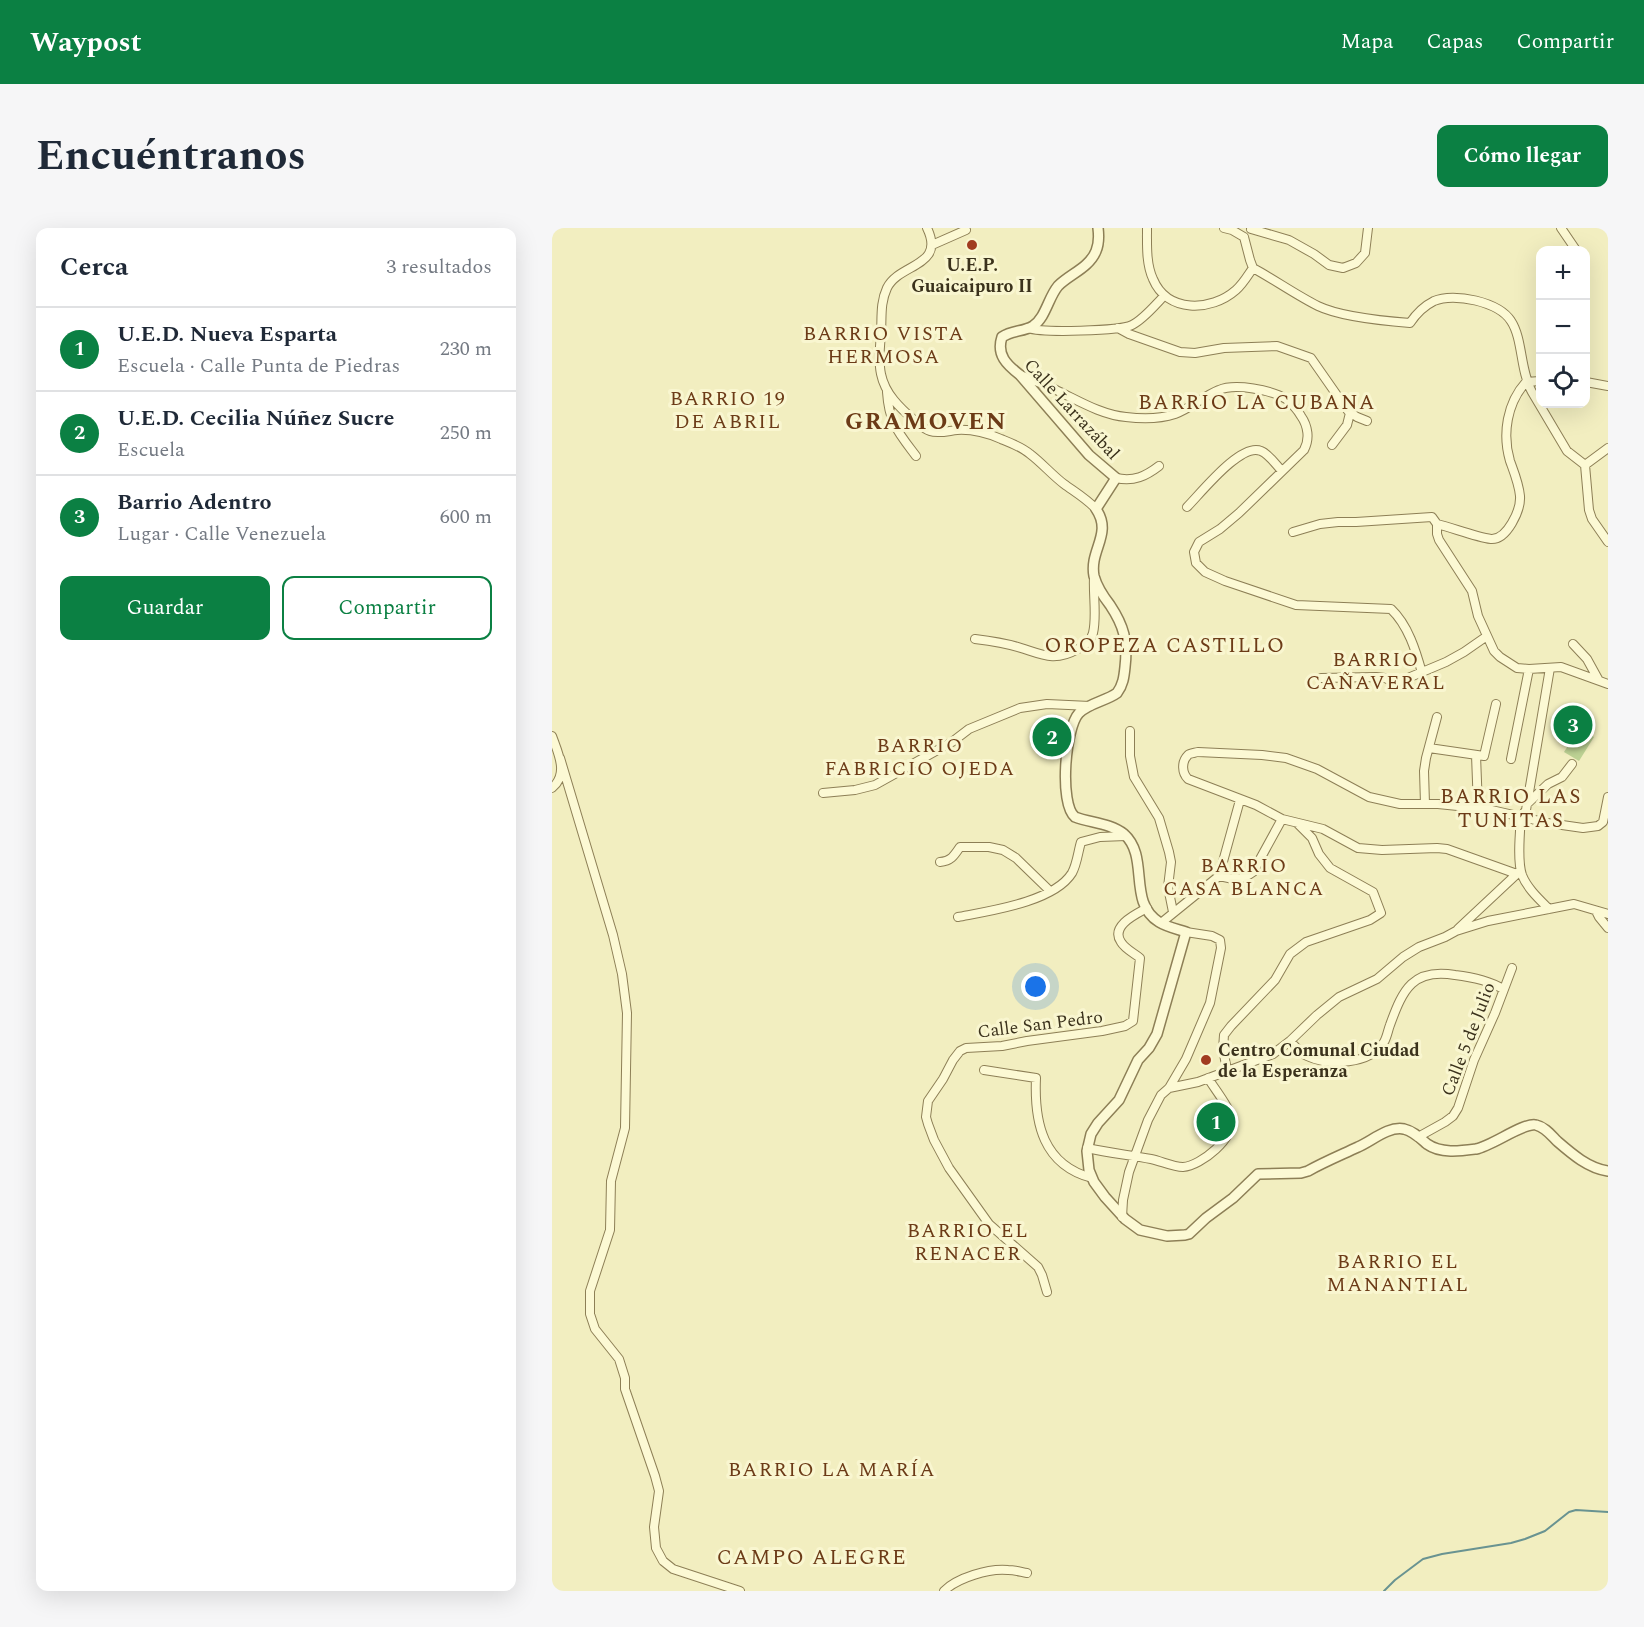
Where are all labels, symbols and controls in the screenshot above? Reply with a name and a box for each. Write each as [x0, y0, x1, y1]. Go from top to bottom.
text: Waypost [30, 21, 141, 64]
text: Mapa [1341, 26, 1394, 58]
text: Capas [1427, 26, 1483, 58]
text: Compartir [1516, 26, 1614, 58]
text: Encuéntranos [36, 125, 306, 188]
button: Cómo llegar [1437, 125, 1608, 187]
marker: U.E.P. Guaicaipuro II [965, 238, 979, 252]
map controls [1536, 246, 1590, 408]
button: + [1536, 246, 1590, 300]
text: Cerca [60, 247, 128, 287]
text: 3 resultados [386, 252, 492, 282]
place label: U.E.P. Guaicaipuro II [911, 252, 1033, 300]
button: − [1536, 300, 1590, 354]
text: U.E.D. Nueva Esparta [117, 318, 337, 351]
district label: BARRIO VISTA HERMOSA [803, 319, 965, 372]
text: 1 [74, 334, 85, 364]
text: 230 m [440, 334, 492, 364]
text: Escuela · Calle Punta de Piedras [117, 351, 400, 381]
street label: Calle Larrazábal [1017, 352, 1126, 466]
button: locate [1536, 354, 1590, 408]
district label: BARRIO 19 DE ABRIL [670, 384, 786, 437]
district label: BARRIO LA CUBANA [1138, 387, 1376, 419]
text: U.E.D. Cecilia Núñez Sucre [117, 402, 394, 435]
district label: GRAMOVEN [845, 404, 1007, 440]
text: 2 [74, 418, 85, 448]
text: 250 m [440, 418, 492, 448]
text: Escuela [117, 435, 185, 465]
text: Barrio Adentro [117, 486, 272, 519]
text: 3 [74, 502, 85, 532]
text: 600 m [440, 502, 492, 532]
text: Lugar · Calle Venezuela [117, 519, 326, 549]
button: Guardar [60, 576, 270, 640]
button: Compartir [282, 576, 492, 640]
district label: OROPEZA CASTILLO [1045, 630, 1285, 662]
district label: BARRIO CAÑAVERAL [1306, 645, 1446, 698]
pin: 3 [1554, 702, 1592, 748]
pin: 2 [1032, 714, 1072, 760]
district label: BARRIO FABRICIO OJEDA [825, 731, 1015, 784]
district label: BARRIO LAS TUNITAS [1440, 781, 1582, 837]
district label: BARRIO CASA BLANCA [1163, 851, 1325, 904]
your location [1021, 972, 1050, 1001]
street label: Calle 5 de Julio [1434, 978, 1503, 1100]
street label: Calle San Pedro [976, 1003, 1104, 1046]
place label: Centro Comunal Ciudad de la Esperanza [1218, 1037, 1420, 1085]
marker: Centro Comunal Ciudad de la Esperanza [1199, 1053, 1213, 1067]
pin: 1 [1196, 1100, 1236, 1144]
district label: BARRIO EL RENACER [907, 1216, 1029, 1269]
district label: BARRIO EL MANANTIAL [1327, 1247, 1469, 1300]
district label: BARRIO LA MARÍA [728, 1455, 936, 1485]
district label: CAMPO ALEGRE [717, 1542, 907, 1574]

